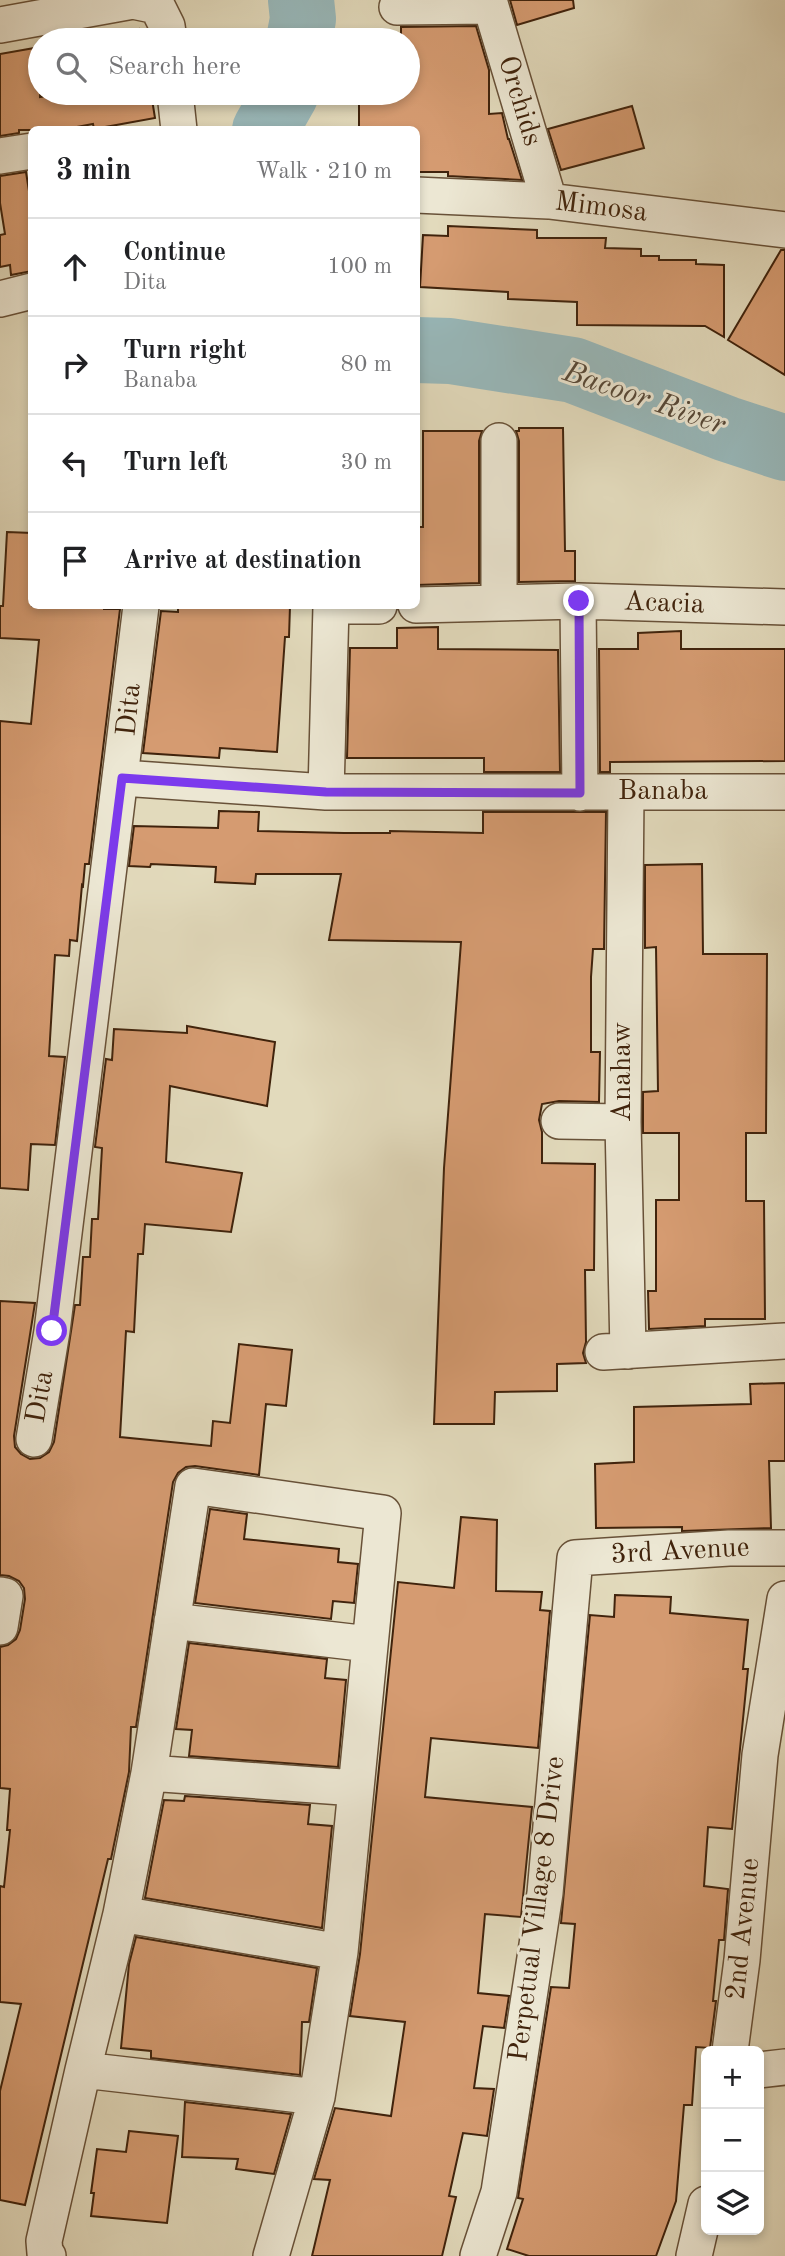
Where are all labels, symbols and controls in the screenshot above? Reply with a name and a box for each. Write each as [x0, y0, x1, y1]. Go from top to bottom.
search box [28, 28, 420, 105]
icon: search [52, 48, 90, 86]
street label: Orchids [492, 53, 546, 149]
text: Search here [108, 54, 241, 80]
text: 3 min [56, 156, 131, 186]
text: Walk · 210 m [256, 160, 392, 183]
street label: Mimosa [553, 188, 649, 228]
text: Continue [123, 240, 226, 266]
icon: ahead [56, 248, 94, 286]
text: 100 m [327, 255, 392, 278]
text: Dita [123, 271, 167, 294]
text: Turn right [123, 338, 246, 364]
icon: right [56, 346, 94, 384]
text: 80 m [341, 353, 392, 376]
water label: Bacoor River [558, 357, 730, 441]
text: Banaba [123, 369, 197, 392]
icon: left [56, 444, 94, 482]
text: Turn left [123, 450, 228, 476]
text: 30 m [341, 451, 392, 474]
icon: arrive [56, 542, 94, 580]
text: Arrive at destination [123, 548, 362, 574]
route end [563, 585, 594, 616]
street label: Acacia [623, 589, 705, 619]
street label: Dita [113, 682, 147, 738]
street label: Banaba [618, 778, 708, 806]
street label: Anahaw [609, 1021, 637, 1122]
route start [36, 1315, 67, 1346]
street label: Dita [23, 1368, 59, 1426]
street label: 3rd Avenue [610, 1534, 750, 1570]
street label: Perpetual Village 8 Drive [505, 1755, 571, 2063]
street label: 2nd Avenue [723, 1857, 765, 2001]
map controls [701, 2046, 764, 2235]
button: + [701, 2046, 764, 2109]
button: − [701, 2109, 764, 2172]
button: layers [701, 2172, 764, 2235]

